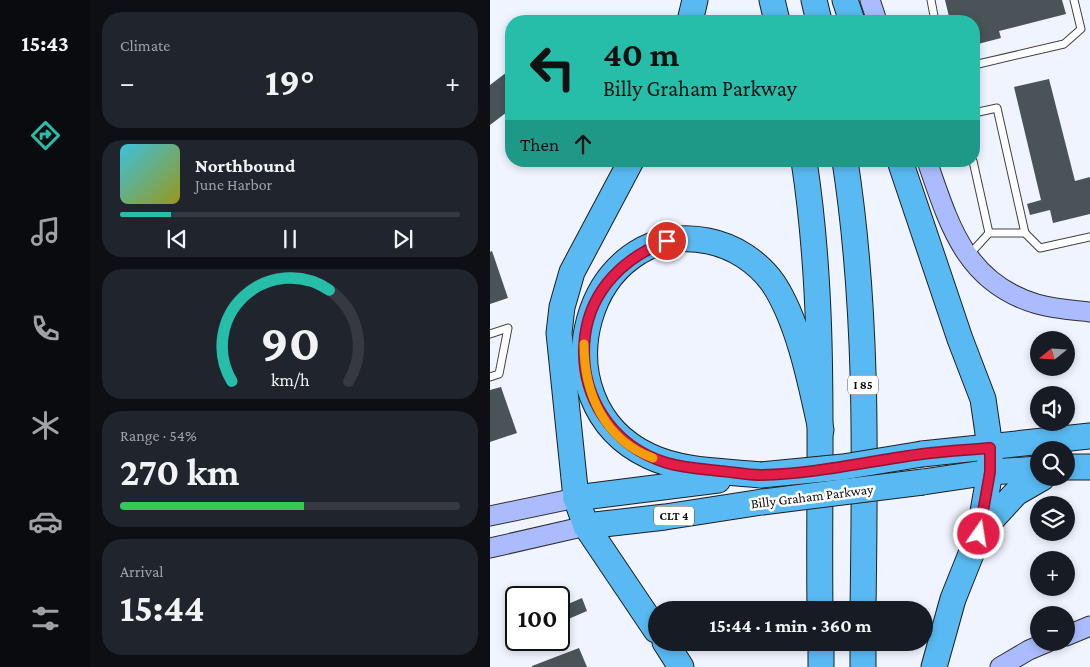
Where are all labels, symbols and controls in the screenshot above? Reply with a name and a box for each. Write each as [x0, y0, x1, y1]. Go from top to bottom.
text: 15:43 [21, 31, 69, 56]
icon: left [520, 35, 585, 100]
text: 40 m [603, 35, 680, 74]
text: Climate [120, 37, 170, 54]
text: 19° [265, 61, 315, 103]
text: − [120, 67, 135, 98]
text: + [445, 67, 460, 98]
text: Billy Graham Parkway [603, 76, 797, 101]
icon: directions [28, 118, 63, 153]
icon: ahead [569, 130, 597, 158]
text: Then [520, 134, 559, 155]
text: Northbound [195, 155, 295, 176]
text: June Harbor [195, 176, 272, 193]
icon: music [28, 214, 63, 249]
pin [646, 220, 688, 262]
icon: previous [163, 225, 191, 253]
icon: pause [276, 225, 304, 253]
icon: next [389, 225, 417, 253]
icon: arrive [653, 227, 681, 255]
icon: phone [28, 311, 63, 346]
text: 90 [260, 313, 320, 371]
north arrow [1030, 331, 1075, 376]
map controls [1030, 331, 1075, 651]
text: km/h [271, 370, 310, 390]
road number: I 85 [848, 376, 878, 394]
button: sound [1030, 386, 1075, 431]
icon: climate [28, 408, 63, 443]
text: Range · 54% [120, 427, 197, 444]
button: search [1030, 441, 1075, 486]
text: 270 km [120, 451, 240, 493]
street label: Billy Graham Parkway [750, 480, 875, 511]
button: layers [1030, 496, 1075, 541]
icon: car [28, 504, 63, 539]
road number: CLT 4 [654, 506, 694, 526]
position arrow [952, 507, 1004, 559]
button: + [1030, 551, 1075, 596]
text: Arrival [120, 563, 164, 580]
speed limit sign: 100 [505, 586, 570, 651]
text: 15:44 [120, 587, 204, 629]
icon: filters [28, 601, 63, 636]
button: − [1030, 606, 1075, 651]
text: 15:44 · 1 min · 360 m [709, 615, 872, 636]

